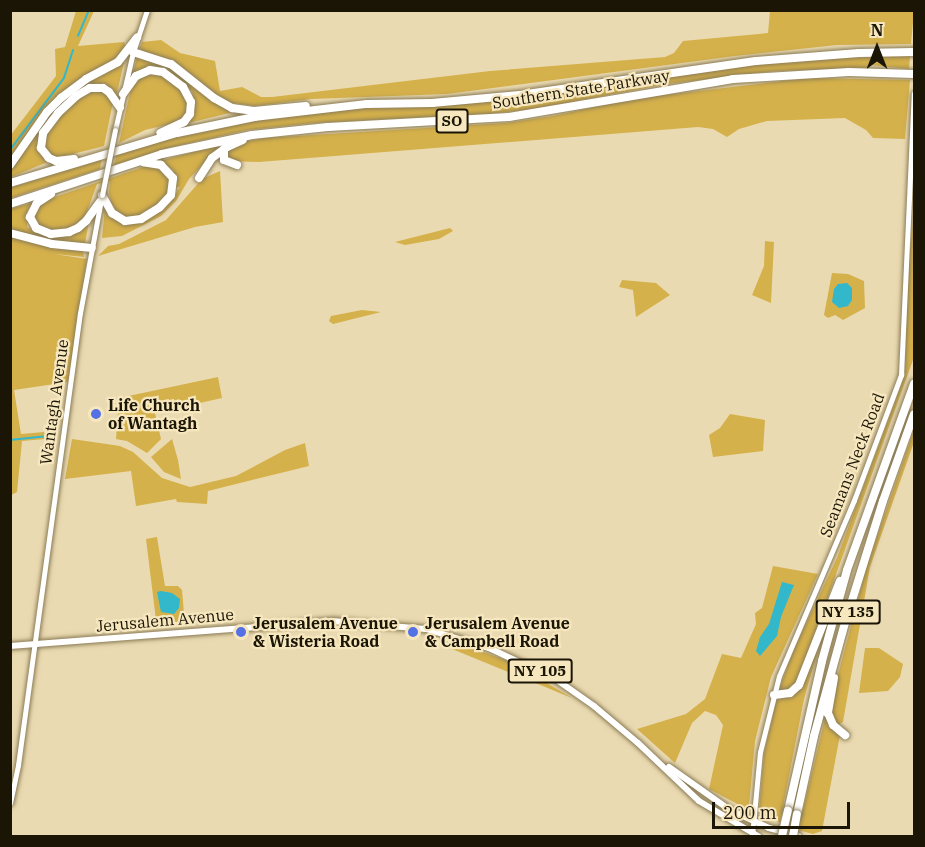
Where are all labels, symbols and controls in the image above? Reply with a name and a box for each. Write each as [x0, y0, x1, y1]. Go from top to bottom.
north arrow [847, 18, 907, 78]
text: N [871, 20, 883, 40]
street label: Southern State Parkway [491, 65, 671, 113]
road number: SO [436, 109, 468, 133]
street label: Wantagh Avenue [36, 338, 72, 466]
street label: Seamans Neck Road [816, 390, 888, 540]
place label: Life Church of Wantagh [108, 395, 200, 433]
marker: Life Church of Wantagh [89, 407, 103, 421]
road number: NY 135 [815, 600, 881, 624]
street label: Jerusalem Avenue [95, 604, 235, 636]
place label: Jerusalem Avenue & Wisteria Road [253, 613, 398, 651]
place label: Jerusalem Avenue & Campbell Road [425, 613, 570, 651]
marker: Jerusalem Avenue & Wisteria Road [234, 625, 248, 639]
marker: Jerusalem Avenue & Campbell Road [406, 625, 420, 639]
road number: NY 105 [507, 659, 573, 683]
scale bar [715, 790, 853, 828]
text: 200 m [723, 801, 777, 824]

